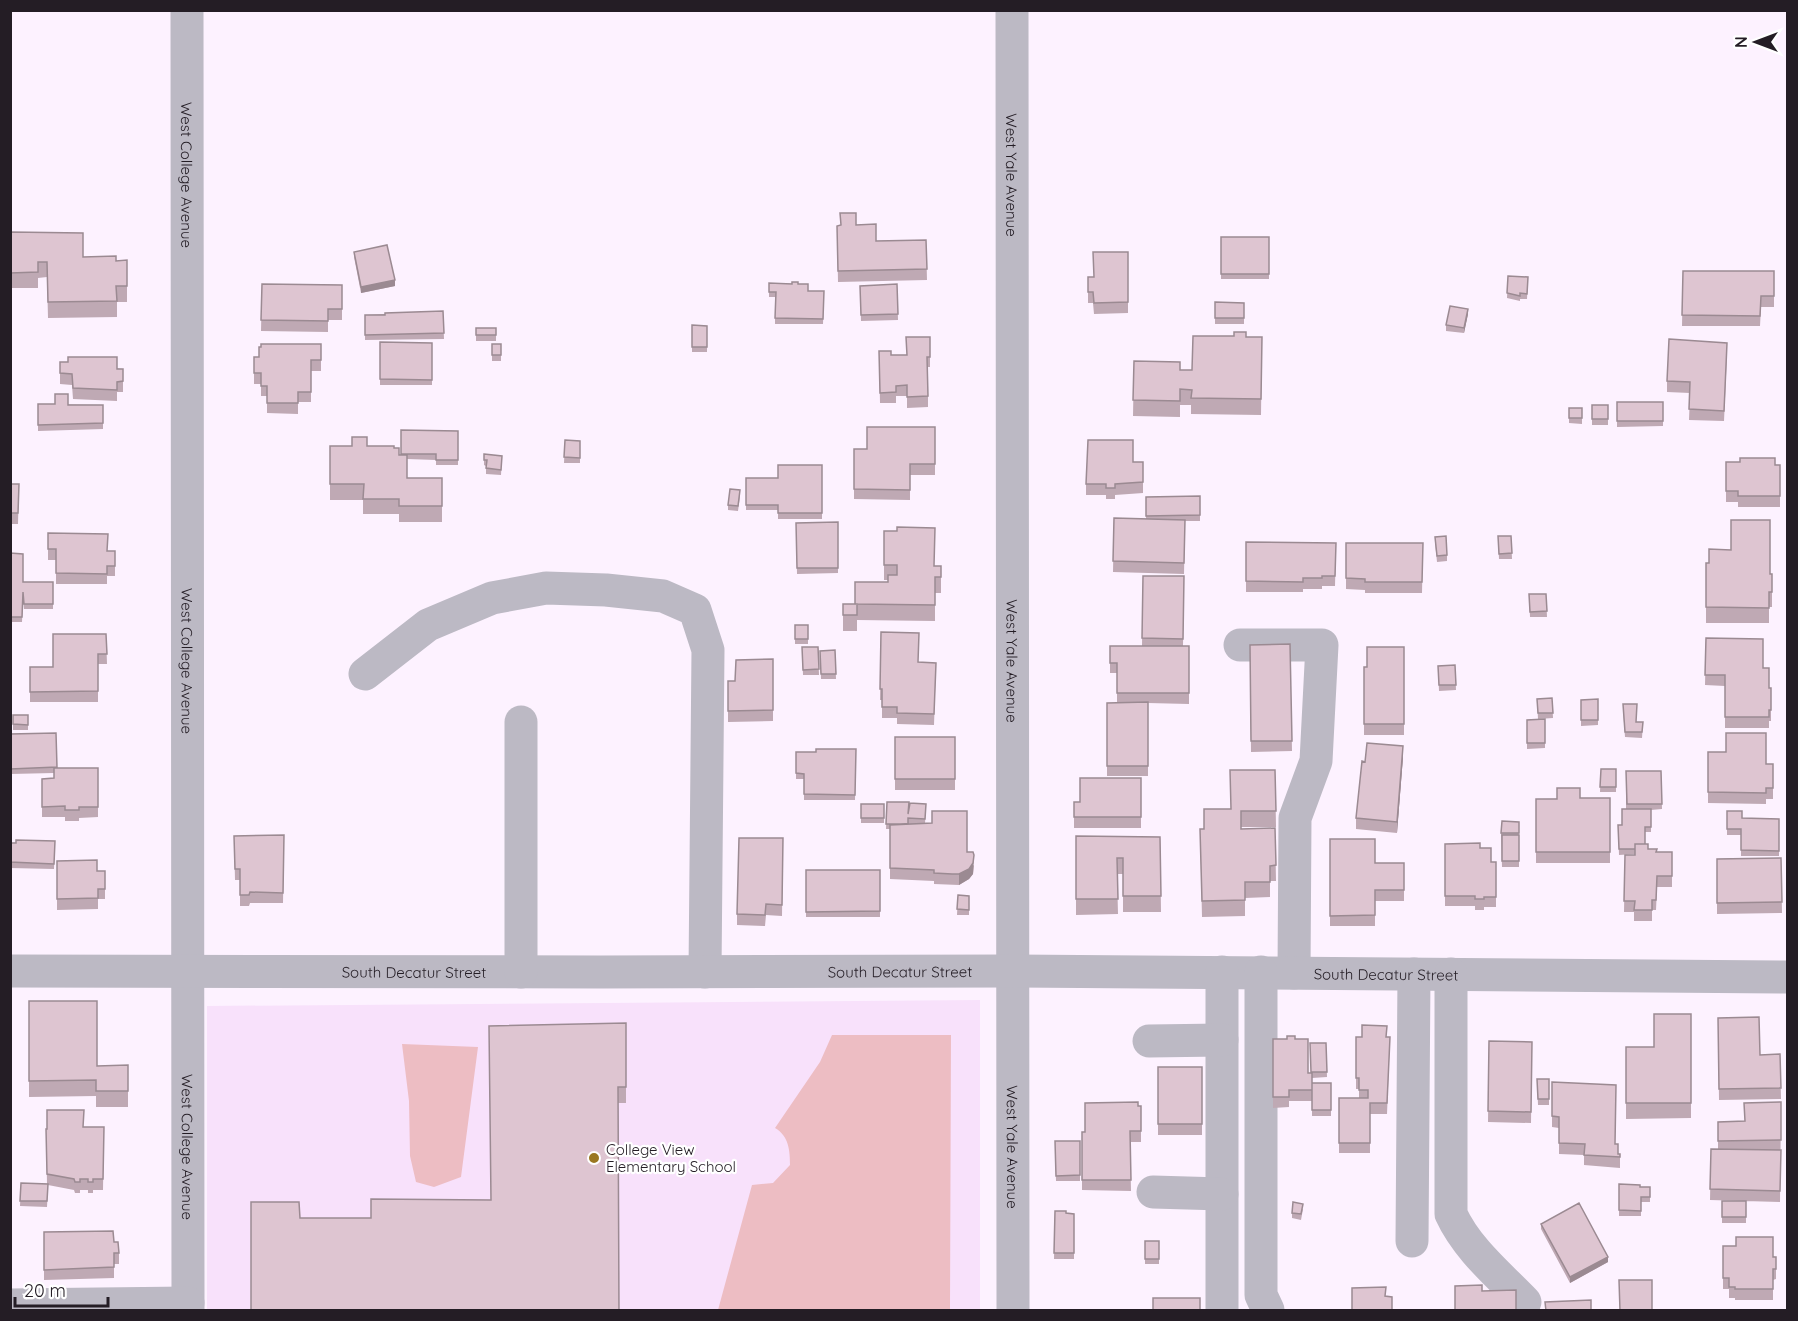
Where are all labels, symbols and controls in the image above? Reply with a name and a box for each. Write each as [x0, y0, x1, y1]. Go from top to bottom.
north arrow [1726, 12, 1786, 72]
text: N [1731, 36, 1751, 48]
street label: West College Avenue [178, 102, 197, 248]
street label: West Yale Avenue [1003, 113, 1022, 237]
street label: West College Avenue [178, 588, 197, 734]
street label: West Yale Avenue [1003, 599, 1022, 723]
street label: South Decatur Street [342, 962, 486, 981]
street label: South Decatur Street [828, 962, 972, 981]
street label: South Decatur Street [1314, 964, 1458, 984]
street label: West College Avenue [178, 1074, 197, 1220]
street label: West Yale Avenue [1003, 1085, 1022, 1209]
place label: College View Elementary School [606, 1140, 736, 1176]
marker: College View Elementary School [587, 1151, 601, 1165]
scale bar [15, 1270, 108, 1308]
text: 20 m [24, 1279, 66, 1302]

